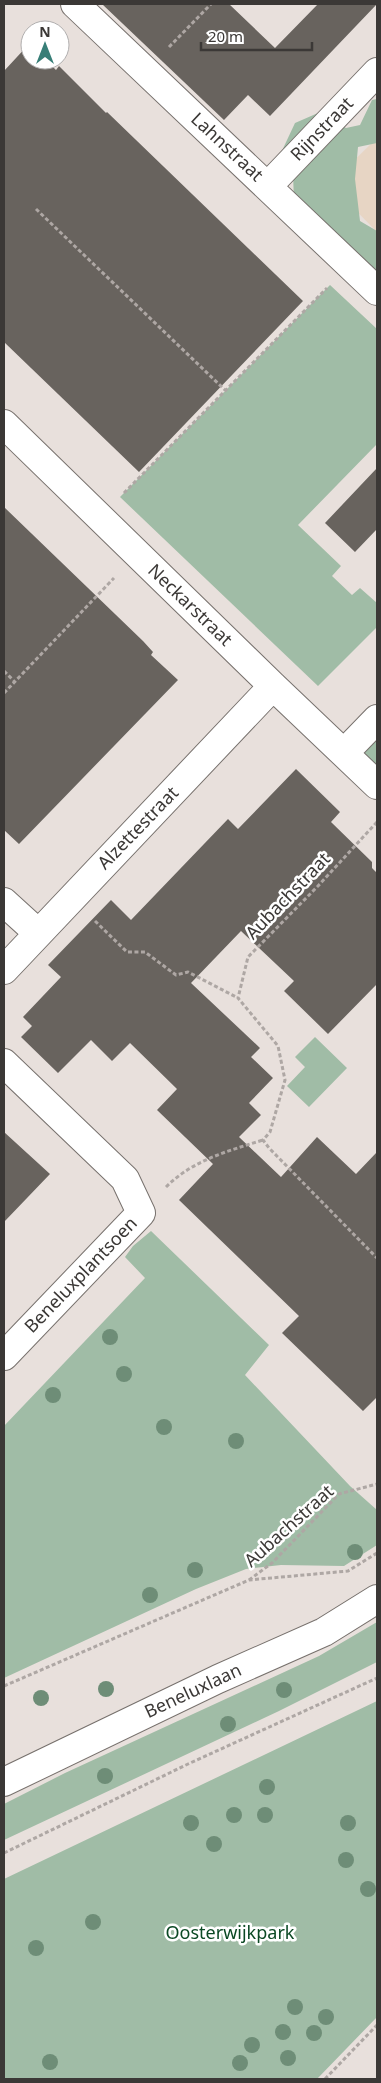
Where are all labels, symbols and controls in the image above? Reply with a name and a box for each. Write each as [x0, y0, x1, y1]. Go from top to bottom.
north arrow [20, 20, 70, 70]
scale bar [201, 20, 312, 52]
text: N [39, 22, 51, 41]
text: 20 m [208, 26, 243, 46]
street label: Rijnstraat [285, 91, 358, 166]
street label: Lahnstraat [186, 107, 269, 186]
street label: Neckarstraat [143, 558, 238, 651]
street label: Alzettestraat [92, 780, 183, 874]
street label: Aubachstraat [240, 846, 335, 944]
street label: Beneluxplantsoen [19, 1211, 142, 1338]
street label: Aubachstraat [239, 1478, 339, 1572]
street label: Beneluxlaan [140, 1657, 245, 1723]
park label: Oosterwijkpark [166, 1920, 295, 1944]

